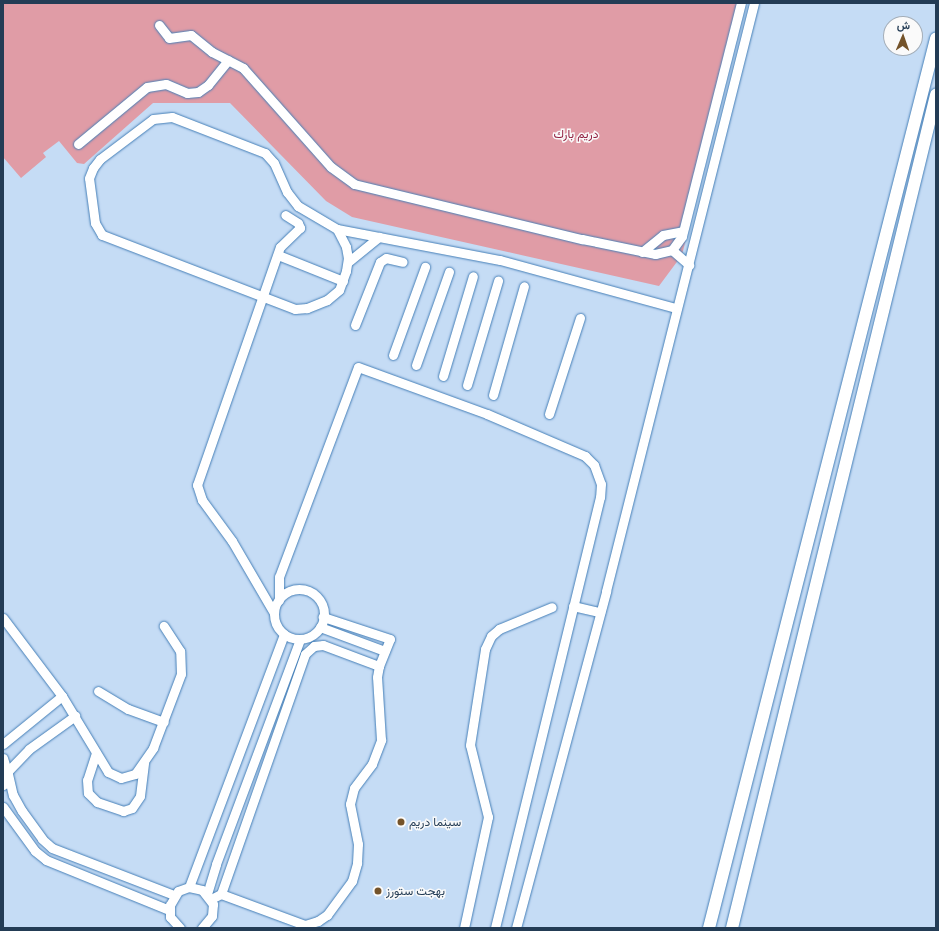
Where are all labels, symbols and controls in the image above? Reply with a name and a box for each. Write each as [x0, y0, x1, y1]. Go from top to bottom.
north arrow [883, 16, 923, 56]
text: ش [897, 17, 910, 32]
park label: دريم بارك [554, 127, 598, 141]
place label: سينما دريم [409, 815, 461, 829]
marker: سينما دريم [396, 817, 406, 827]
place label: بهجت ستورز [386, 884, 445, 898]
marker: بهجت ستورز [373, 886, 383, 896]

